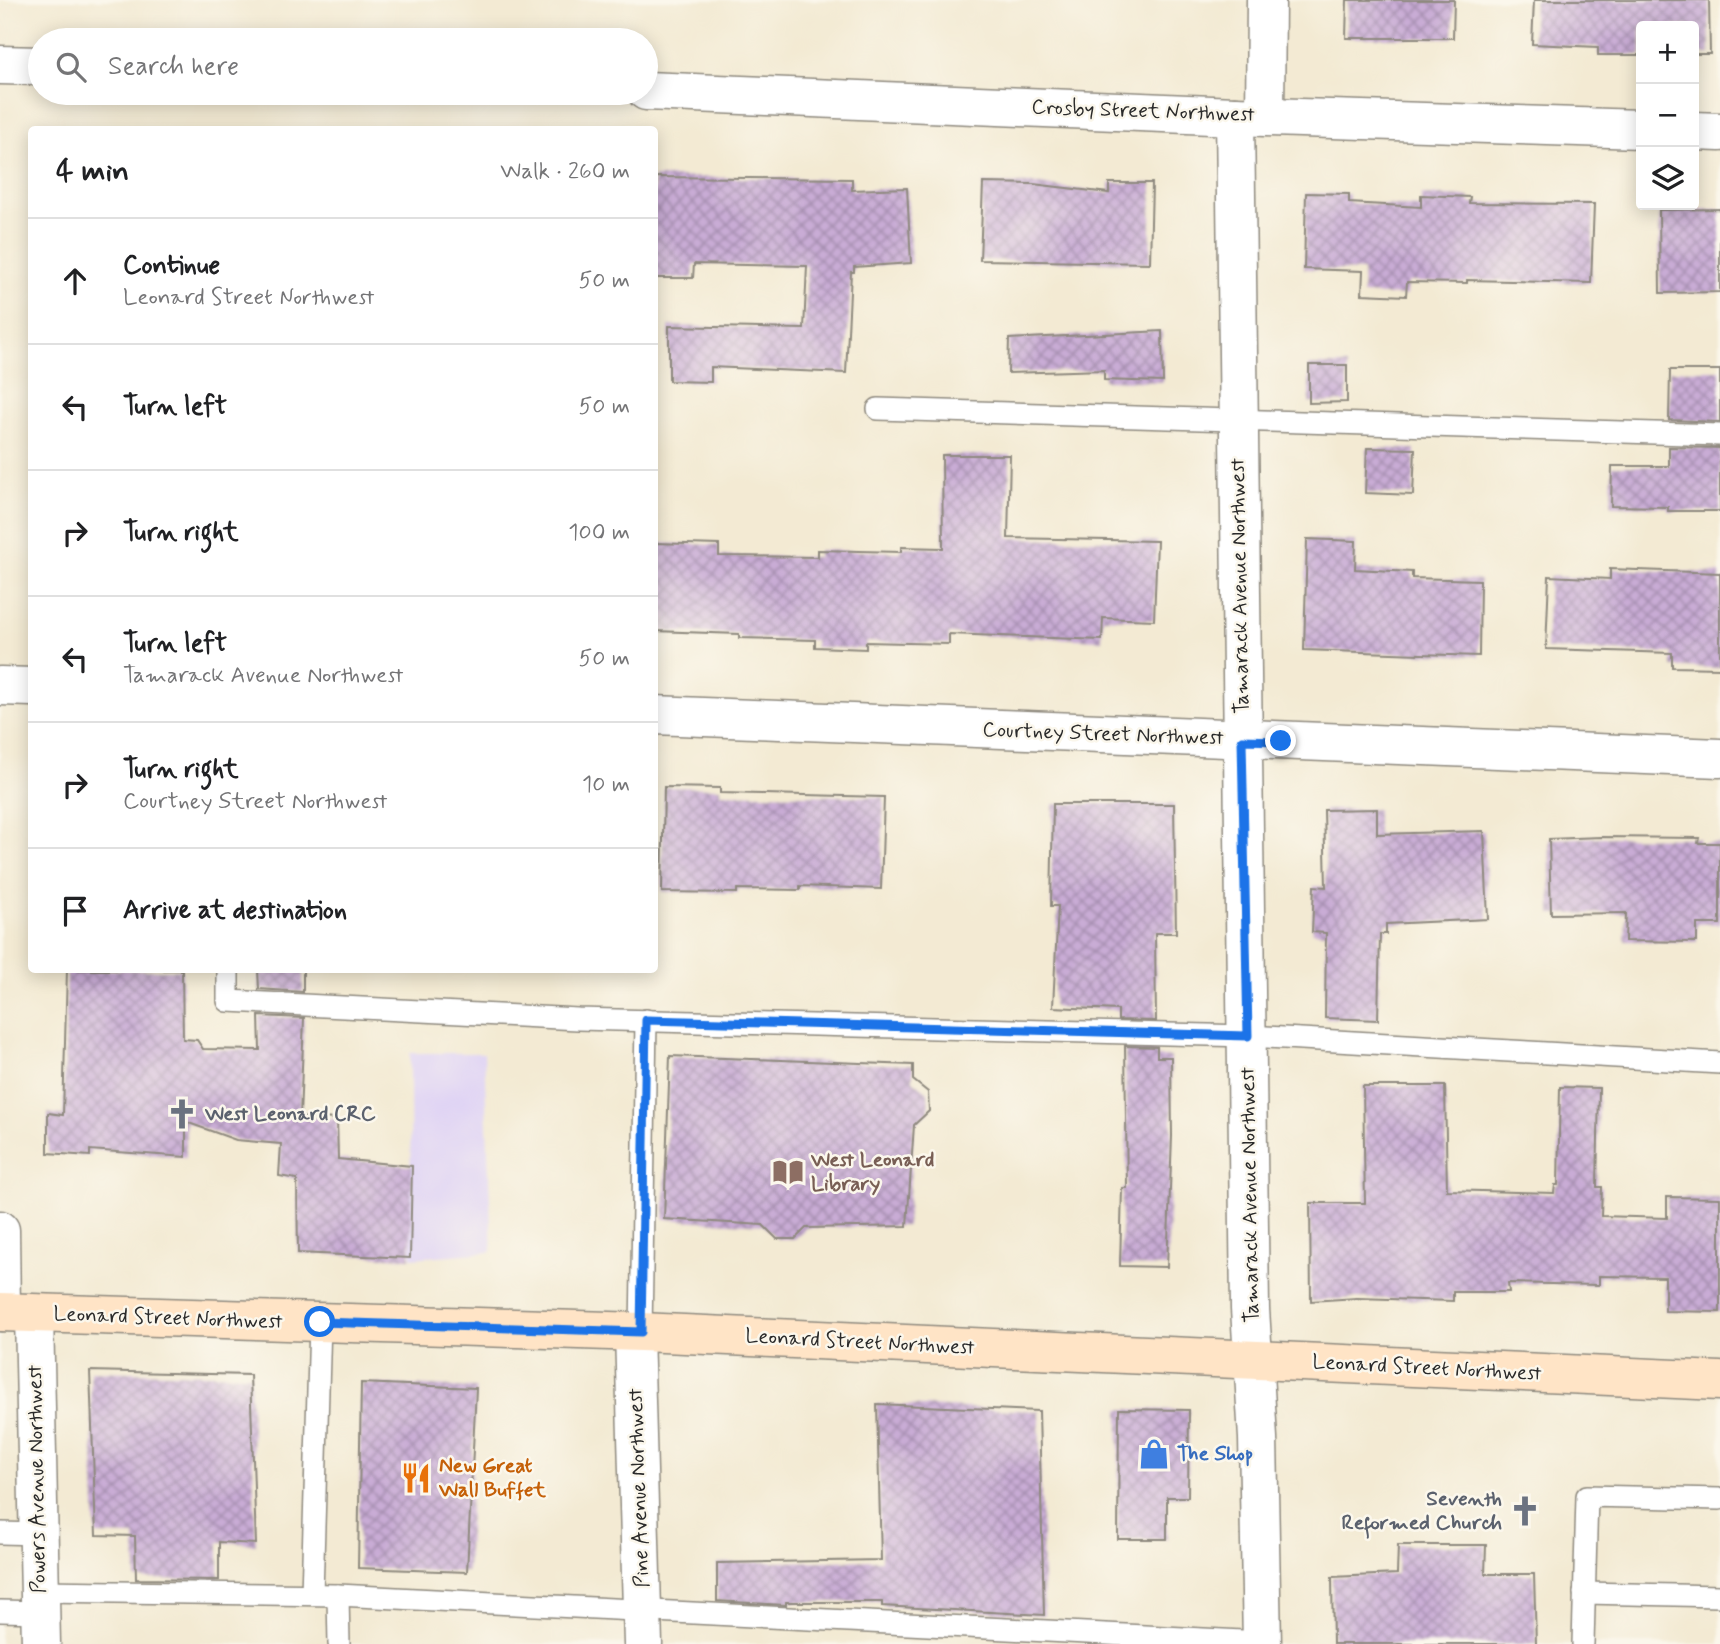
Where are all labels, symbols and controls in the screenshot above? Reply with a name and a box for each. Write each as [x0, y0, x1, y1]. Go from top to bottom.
map controls [1636, 21, 1699, 210]
button: + [1636, 21, 1699, 84]
search box [28, 28, 658, 105]
icon: search [52, 48, 90, 86]
text: Search here [108, 50, 239, 84]
button: − [1636, 84, 1699, 147]
street label: Crosby Street Northwest [1031, 93, 1256, 129]
button: layers [1636, 147, 1699, 210]
text: 4 min [56, 152, 129, 191]
text: Walk · 260 m [500, 157, 630, 187]
text: Continue [123, 249, 220, 283]
icon: ahead [56, 262, 94, 300]
text: 50 m [579, 266, 630, 296]
text: Leonard Street Northwest [123, 283, 374, 313]
icon: left [56, 388, 94, 426]
text: Turn left [123, 390, 227, 424]
text: 50 m [579, 392, 630, 422]
street label: Tamarack Avenue Northwest [1224, 457, 1256, 714]
icon: right [56, 514, 94, 552]
text: Turn right [123, 516, 239, 550]
text: 100 m [568, 518, 630, 548]
text: Turn left [123, 627, 227, 661]
icon: left [56, 640, 94, 678]
text: 50 m [579, 644, 630, 674]
text: Tamarack Avenue Northwest [123, 661, 403, 691]
street label: Courtney Street Northwest [982, 716, 1225, 752]
route end [1265, 725, 1296, 756]
text: Turn right [123, 753, 239, 787]
icon: right [56, 766, 94, 804]
text: 10 m [582, 770, 630, 800]
text: Courtney Street Northwest [123, 787, 387, 817]
icon: arrive [56, 892, 94, 930]
text: Arrive at destination [123, 894, 347, 928]
street label: Tamarack Avenue Northwest [1234, 1066, 1266, 1323]
church icon: West Leonard CRC [165, 1097, 199, 1131]
place label: West Leonard CRC [204, 1100, 376, 1128]
place label: West Leonard Library [810, 1146, 934, 1198]
library icon: West Leonard Library [771, 1155, 805, 1189]
street label: Leonard Street Northwest [53, 1300, 284, 1336]
route start [304, 1306, 335, 1337]
street label: Leonard Street Northwest [745, 1322, 976, 1362]
street label: Leonard Street Northwest [1312, 1348, 1543, 1388]
street label: Powers Avenue Northwest [21, 1364, 53, 1593]
street label: Pine Avenue Northwest [622, 1387, 656, 1588]
shop icon: The Shop [1137, 1437, 1171, 1471]
place label: The Shop [1177, 1440, 1253, 1468]
place label: New Great Wall Buffet [438, 1452, 546, 1504]
restaurant icon: New Great Wall Buffet [399, 1461, 433, 1495]
place label: Seventh Reformed Church [1342, 1485, 1502, 1539]
church icon: Seventh Reformed Church [1508, 1494, 1542, 1528]

